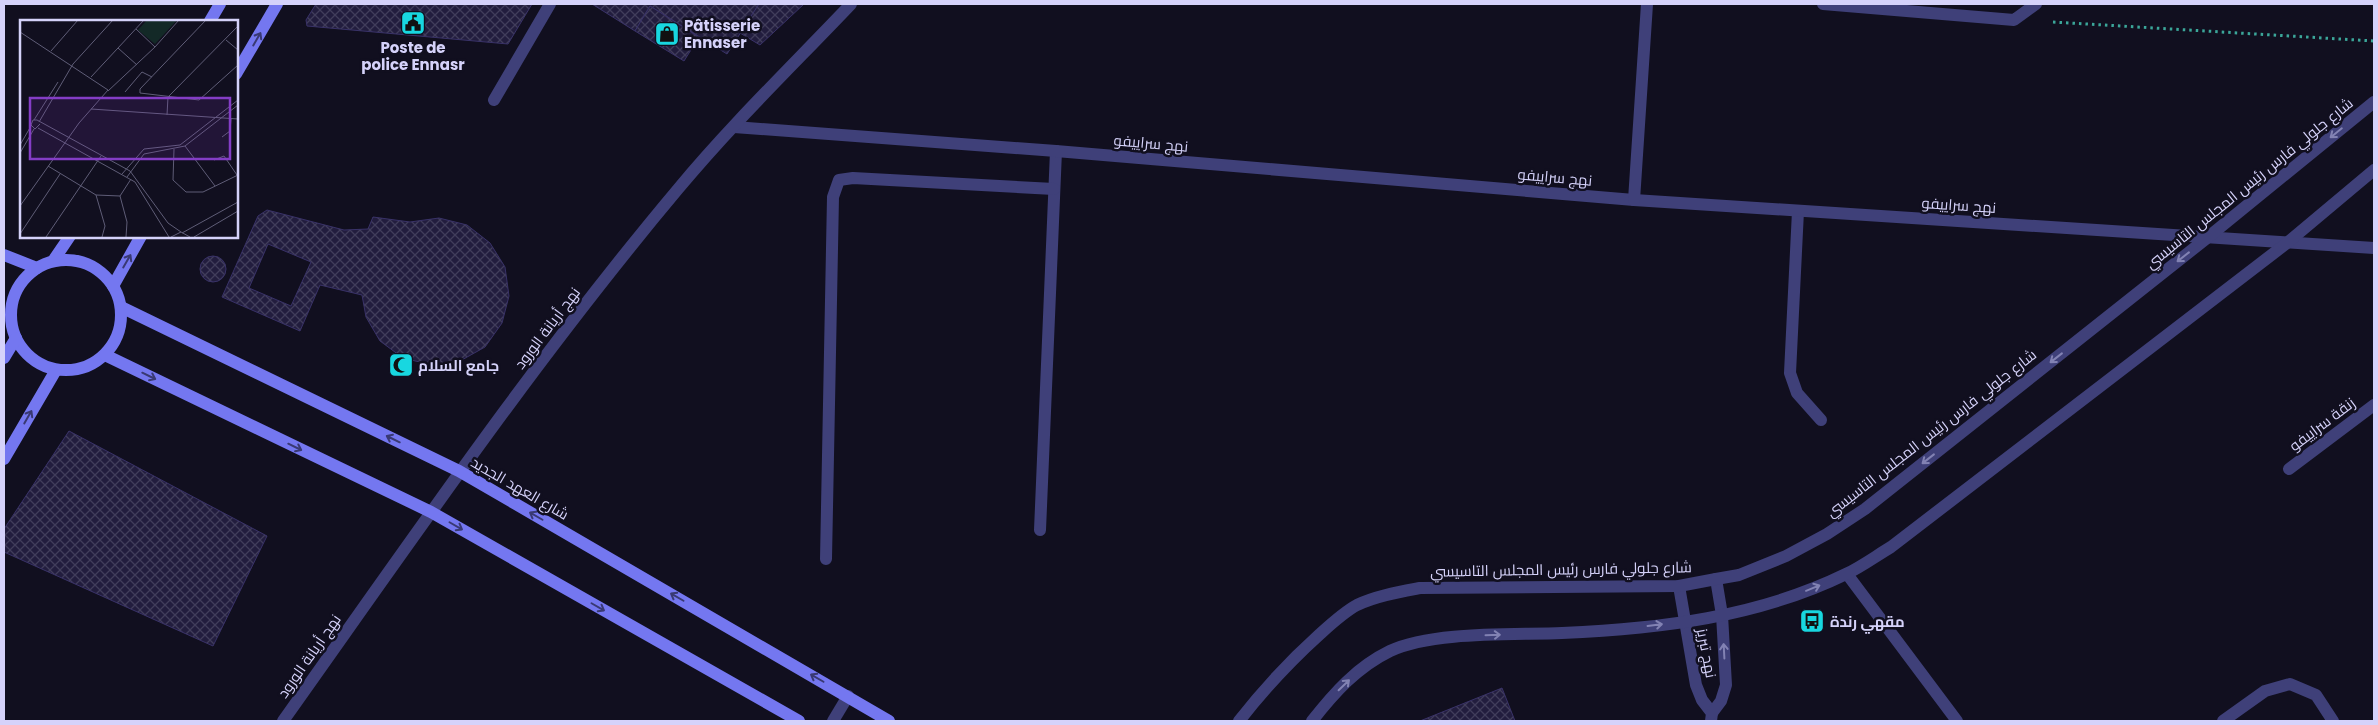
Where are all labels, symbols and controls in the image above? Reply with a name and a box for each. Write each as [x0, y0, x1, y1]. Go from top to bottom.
public building icon: Poste de police Ennasr [400, 10, 426, 36]
place label: Pâtisserie Ennaser [684, 15, 760, 53]
inset map [20, 20, 238, 238]
shop icon: Pâtisserie Ennaser [654, 21, 680, 47]
one-way arrow [252, 32, 262, 46]
place label: Poste de police Ennasr [361, 37, 465, 75]
street label: شارع جلولي فارس رئيس المجلس التاسيسي [2141, 92, 2359, 275]
one-way arrow [2330, 127, 2343, 139]
street label: نهج سراييفو [1113, 129, 1189, 158]
street label: نهج سراييفو [1517, 163, 1593, 192]
street label: نهج سراييفو [1921, 192, 1997, 219]
one-way arrow [2177, 252, 2190, 263]
one-way arrow [122, 253, 132, 268]
street label: نهج أريانة الورود [509, 283, 586, 374]
street label: شارع جلولي فارس رئيس المجلس التاسيسي [1821, 344, 2042, 523]
mosque icon: جامع السلام [388, 352, 414, 378]
one-way arrow [2049, 353, 2062, 364]
place label: جامع السلام [418, 355, 499, 376]
one-way arrow [141, 372, 156, 381]
street label: زنقة سراييفو [2285, 392, 2359, 456]
one-way arrow [24, 410, 34, 424]
one-way arrow [386, 434, 401, 443]
one-way arrow [287, 442, 302, 452]
street label: شارع العهد الجديد [467, 451, 573, 525]
one-way arrow [1921, 454, 1935, 464]
one-way arrow [528, 511, 543, 521]
one-way arrow [449, 522, 463, 532]
street label: شارع جلولي فارس رئيس المجلس التاسيسي [1430, 556, 1692, 584]
one-way arrow [1804, 583, 1820, 592]
one-way arrow [670, 592, 684, 602]
one-way arrow [590, 602, 605, 612]
bus stop icon: مقهي رندة [1799, 608, 1825, 634]
street label: نهج أريانة الورود [272, 610, 346, 703]
place label: مقهي رندة [1830, 611, 1905, 634]
one-way arrow [1647, 620, 1663, 630]
street label: نهج تبريز [1691, 625, 1722, 680]
one-way arrow [1484, 630, 1501, 640]
one-way arrow [1720, 643, 1729, 659]
one-way arrow [811, 673, 825, 683]
one-way arrow [1337, 679, 1350, 691]

